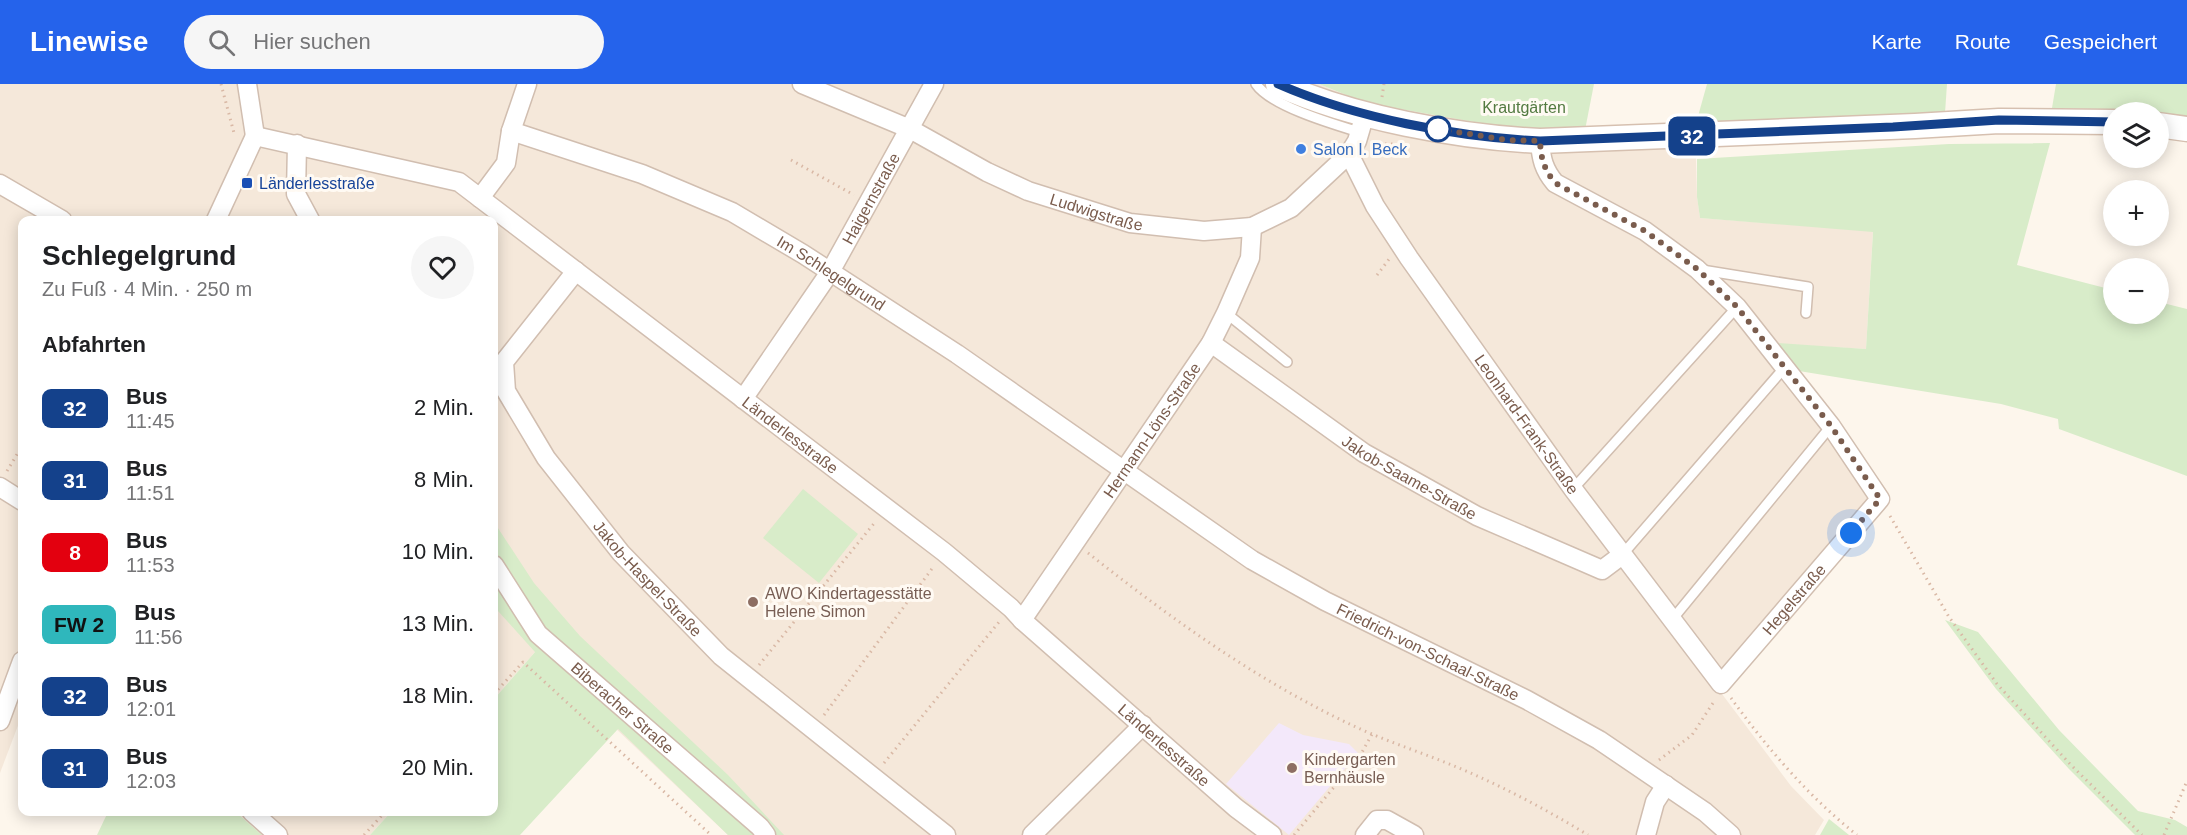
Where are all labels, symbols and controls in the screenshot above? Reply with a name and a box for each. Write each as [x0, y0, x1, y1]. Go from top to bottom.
search box [184, 15, 604, 69]
text: Linewise [30, 26, 148, 57]
icon: search [205, 26, 238, 59]
text: Hier suchen [253, 29, 371, 54]
text: Karte [1872, 30, 1922, 53]
text: Route [1955, 30, 2011, 53]
text: Gespeichert [2044, 30, 2157, 53]
park label: Krautgärten [1482, 99, 1566, 116]
map controls [2103, 102, 2169, 324]
button: layers [2103, 102, 2169, 168]
unlabelled marker [1425, 116, 1451, 142]
line badge: 32 [1665, 116, 1719, 156]
text: 32 [1680, 125, 1704, 148]
place label: Salon I. Beck [1313, 141, 1408, 158]
marker: Salon I. Beck [1294, 142, 1308, 156]
street label: Haigernstraße [839, 150, 903, 247]
place label: Länderlesstraße [259, 175, 375, 192]
marker: Länderlesstraße [240, 176, 254, 190]
button: + [2103, 180, 2169, 246]
street label: Ludwigstraße [1048, 190, 1144, 233]
street label: Im Schlegelgrund [774, 232, 888, 314]
button: heart [411, 236, 474, 299]
text: Schlegelgrund [42, 240, 236, 271]
button: − [2103, 258, 2169, 324]
text: Zu Fuß · 4 Min. · 250 m [42, 278, 252, 300]
text: Abfahrten [42, 332, 146, 357]
street label: Leonhard-Frank-Straße [1472, 351, 1582, 497]
street label: Hermann-Löns-Straße [1100, 359, 1204, 501]
text: Bus [126, 384, 168, 409]
street label: Länderlesstraße [739, 393, 842, 477]
text: 2 Min. [414, 395, 474, 420]
text: 32 [63, 397, 87, 420]
text: 11:45 [126, 410, 175, 432]
street label: Jakob-Saame-Straße [1339, 432, 1480, 523]
text: Bus [126, 456, 168, 481]
text: 8 Min. [414, 467, 474, 492]
text: 31 [63, 469, 87, 492]
text: 11:51 [126, 482, 175, 504]
street label: Jakob-Haspel-Straße [590, 517, 705, 640]
your location [1836, 518, 1866, 548]
text: Bus [126, 528, 168, 553]
text: 10 Min. [402, 539, 474, 564]
text: 8 [69, 541, 81, 564]
text: 11:53 [126, 554, 175, 576]
street label: Hegelstraße [1759, 561, 1829, 638]
place label: AWO Kindertagesstätte Helene Simon [765, 585, 932, 620]
marker: AWO Kindertagesstätte Helene Simon [746, 595, 760, 609]
text: Bus [134, 600, 176, 625]
street label: Friedrich-von-Schaal-Straße [1334, 600, 1522, 703]
text: 13 Min. [402, 611, 474, 636]
text: FW 2 [54, 613, 104, 636]
text: 11:56 [134, 626, 183, 648]
street label: Biberacher Straße [568, 659, 677, 757]
text: Bus [126, 672, 168, 697]
text: 18 Min. [402, 683, 474, 708]
text: 32 [63, 685, 87, 708]
text: 12:01 [126, 698, 176, 720]
street label: Länderlesstraße [1115, 700, 1213, 790]
text: Bus [126, 744, 168, 769]
place label: Kindergarten Bernhäusle [1304, 751, 1396, 786]
text: 20 Min. [402, 755, 474, 780]
text: 31 [63, 757, 87, 780]
marker: Kindergarten Bernhäusle [1285, 761, 1299, 775]
text: 12:03 [126, 770, 176, 792]

